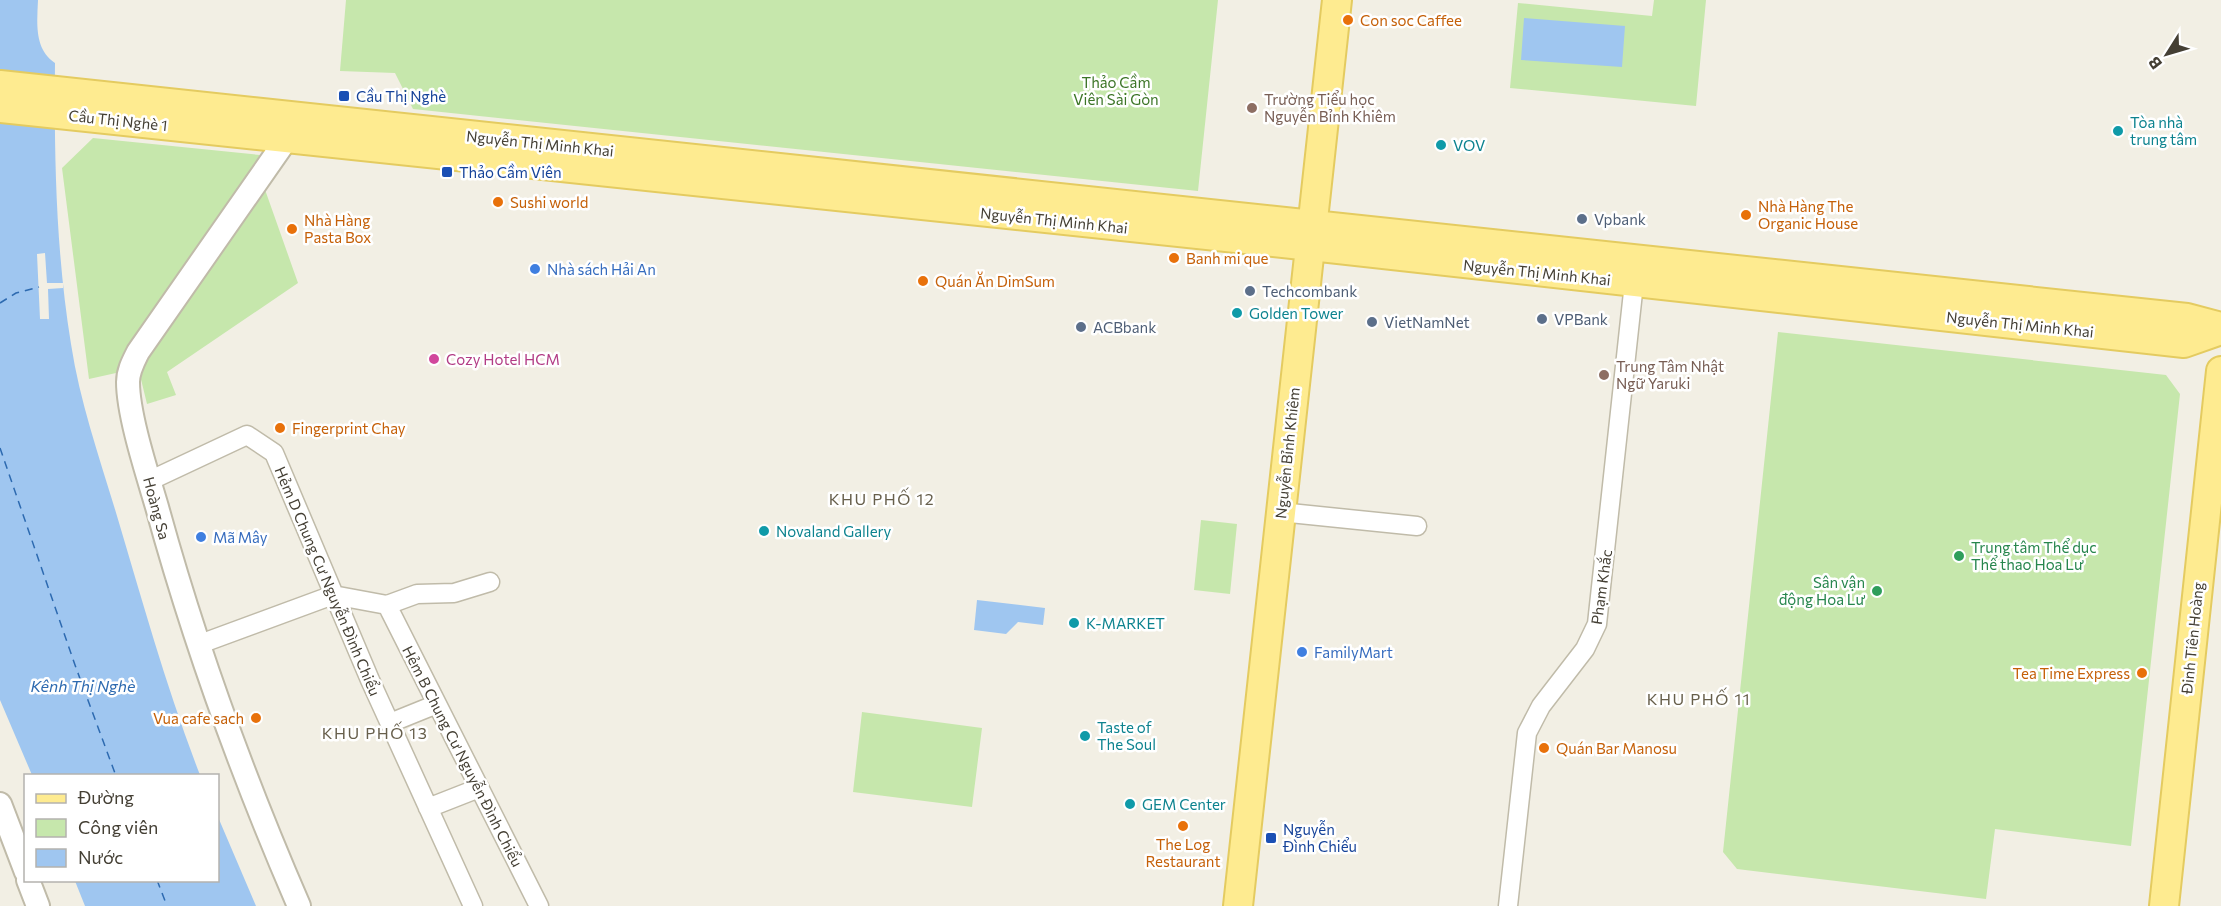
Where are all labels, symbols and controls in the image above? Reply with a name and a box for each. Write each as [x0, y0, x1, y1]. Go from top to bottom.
place label: Con soc Caffee [1360, 11, 1462, 29]
marker: Con soc Caffee [1341, 13, 1355, 27]
north arrow [2137, 24, 2197, 84]
text: B [2144, 53, 2165, 73]
park label: Thảo Cầm Viên Sài Gòn [1073, 73, 1159, 108]
place label: Cầu Thị Nghè [356, 87, 446, 105]
marker: Cầu Thị Nghè [337, 89, 351, 103]
place label: Trường Tiểu học Nguyễn Bỉnh Khiêm [1264, 90, 1396, 125]
marker: Trường Tiểu học Nguyễn Bỉnh Khiêm [1245, 101, 1259, 115]
street label: Cầu Thị Nghè 1 [68, 106, 168, 134]
place label: Tòa nhà trung tâm [2130, 113, 2197, 148]
marker: Tòa nhà trung tâm [2111, 124, 2125, 138]
street label: Nguyễn Thị Minh Khai [465, 126, 615, 160]
place label: VOV [1453, 136, 1485, 154]
marker: VOV [1434, 138, 1448, 152]
place label: Thảo Cầm Viên [459, 163, 562, 181]
marker: Thảo Cầm Viên [440, 165, 454, 179]
place label: Sushi world [510, 193, 589, 211]
marker: Sushi world [491, 195, 505, 209]
place label: Nhà Hàng The Organic House [1758, 197, 1858, 232]
street label: Nguyễn Thị Minh Khai [979, 203, 1129, 237]
marker: Nhà Hàng The Organic House [1739, 208, 1753, 222]
place label: Vpbank [1594, 210, 1646, 228]
place label: Nhà Hàng Pasta Box [304, 211, 371, 246]
marker: Vpbank [1575, 212, 1589, 226]
marker: Nhà Hàng Pasta Box [285, 222, 299, 236]
place label: Banh mi que [1186, 249, 1269, 267]
marker: Banh mi que [1167, 251, 1181, 265]
street label: Nguyễn Thị Minh Khai [1462, 255, 1612, 289]
place label: Nhà sách Hải An [547, 260, 656, 278]
marker: Nhà sách Hải An [528, 262, 542, 276]
place label: Quán Ăn DimSum [935, 271, 1055, 290]
marker: Quán Ăn DimSum [916, 274, 930, 288]
place label: Techcombank [1262, 282, 1357, 300]
marker: Techcombank [1243, 284, 1257, 298]
place label: Golden Tower [1249, 304, 1344, 322]
marker: Golden Tower [1230, 306, 1244, 320]
street label: Nguyễn Thị Minh Khai [1945, 307, 2095, 341]
place label: VPBank [1554, 310, 1608, 328]
marker: VPBank [1535, 312, 1549, 326]
place label: VietNamNet [1384, 313, 1470, 331]
marker: VietNamNet [1365, 315, 1379, 329]
place label: ACBbank [1093, 318, 1156, 336]
marker: ACBbank [1074, 320, 1088, 334]
place label: Cozy Hotel HCM [446, 350, 560, 368]
marker: Cozy Hotel HCM [427, 352, 441, 366]
place label: Trung Tâm Nhật Ngữ Yaruki [1616, 357, 1724, 392]
marker: Trung Tâm Nhật Ngữ Yaruki [1597, 368, 1611, 382]
street label: Nguyễn Bỉnh Khiêm [1271, 387, 1303, 519]
place label: Fingerprint Chay [292, 419, 406, 437]
marker: Fingerprint Chay [273, 421, 287, 435]
street label: Hẻm D Chung Cư Nguyễn Ðình Chiểu [271, 464, 385, 698]
street label: Hoàng Sa [140, 475, 174, 541]
district label: KHU PHỐ 12 [829, 487, 935, 508]
place label: Novaland Gallery [776, 522, 892, 540]
marker: Novaland Gallery [757, 524, 771, 538]
place label: Mã Mây [213, 528, 268, 546]
marker: Mã Mây [194, 530, 208, 544]
place label: Trung tâm Thể dục Thể thao Hoa Lư [1971, 538, 2097, 573]
street label: Phạm Khắc [1587, 548, 1615, 626]
marker: Trung tâm Thể dục Thể thao Hoa Lư [1952, 549, 1966, 563]
place label: Sân vận động Hoa Lư [1779, 573, 1865, 608]
street label: Đinh Tiên Hoàng [2177, 581, 2207, 696]
marker: Sân vận động Hoa Lư [1870, 584, 1884, 598]
place label: K-MARKET [1086, 614, 1165, 632]
marker: K-MARKET [1067, 616, 1081, 630]
street label: Hẻm B Chung Cư Nguyễn Ðình Chiểu [399, 642, 527, 870]
place label: FamilyMart [1314, 643, 1393, 661]
marker: FamilyMart [1295, 645, 1309, 659]
place label: Tea Time Express [2013, 664, 2130, 682]
marker: Tea Time Express [2135, 666, 2149, 680]
water label: Kênh Thị Nghè [31, 676, 136, 695]
district label: KHU PHỐ 11 [1647, 687, 1751, 708]
place label: Vua cafe sach [153, 709, 244, 727]
marker: Vua cafe sach [249, 711, 263, 725]
place label: Taste of The Soul [1097, 718, 1156, 753]
district label: KHU PHỐ 13 [322, 721, 428, 742]
marker: Taste of The Soul [1078, 729, 1092, 743]
place label: Quán Bar Manosu [1556, 739, 1677, 757]
marker: Quán Bar Manosu [1537, 741, 1551, 755]
legend [24, 774, 219, 882]
text: Đường [77, 786, 134, 808]
place label: GEM Center [1142, 795, 1226, 813]
marker: GEM Center [1123, 797, 1137, 811]
text: Công viên [78, 816, 158, 838]
marker: The Log Restaurant [1176, 819, 1190, 833]
place label: Nguyễn Đình Chiểu [1282, 820, 1357, 855]
marker: Nguyễn Đình Chiểu [1264, 831, 1278, 845]
place label: The Log Restaurant [1145, 835, 1221, 870]
text: Nước [78, 846, 123, 868]

